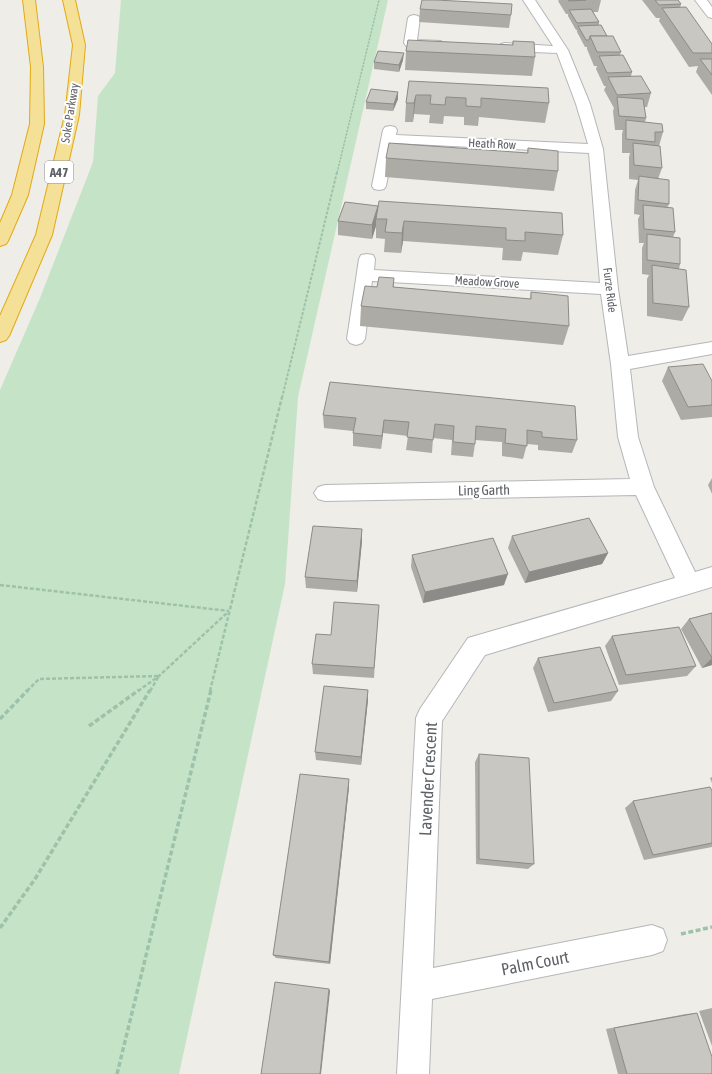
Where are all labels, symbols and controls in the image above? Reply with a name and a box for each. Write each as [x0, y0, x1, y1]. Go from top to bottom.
street label: Soke Parkway [58, 82, 82, 144]
street label: Heath Row [468, 136, 516, 152]
road number: A47 [45, 161, 73, 183]
street label: Furze Ride [600, 267, 620, 313]
street label: Meadow Grove [454, 273, 520, 291]
street label: Ling Garth [458, 482, 510, 498]
street label: Lavender Crescent [415, 721, 441, 836]
street label: Palm Court [499, 947, 571, 979]

